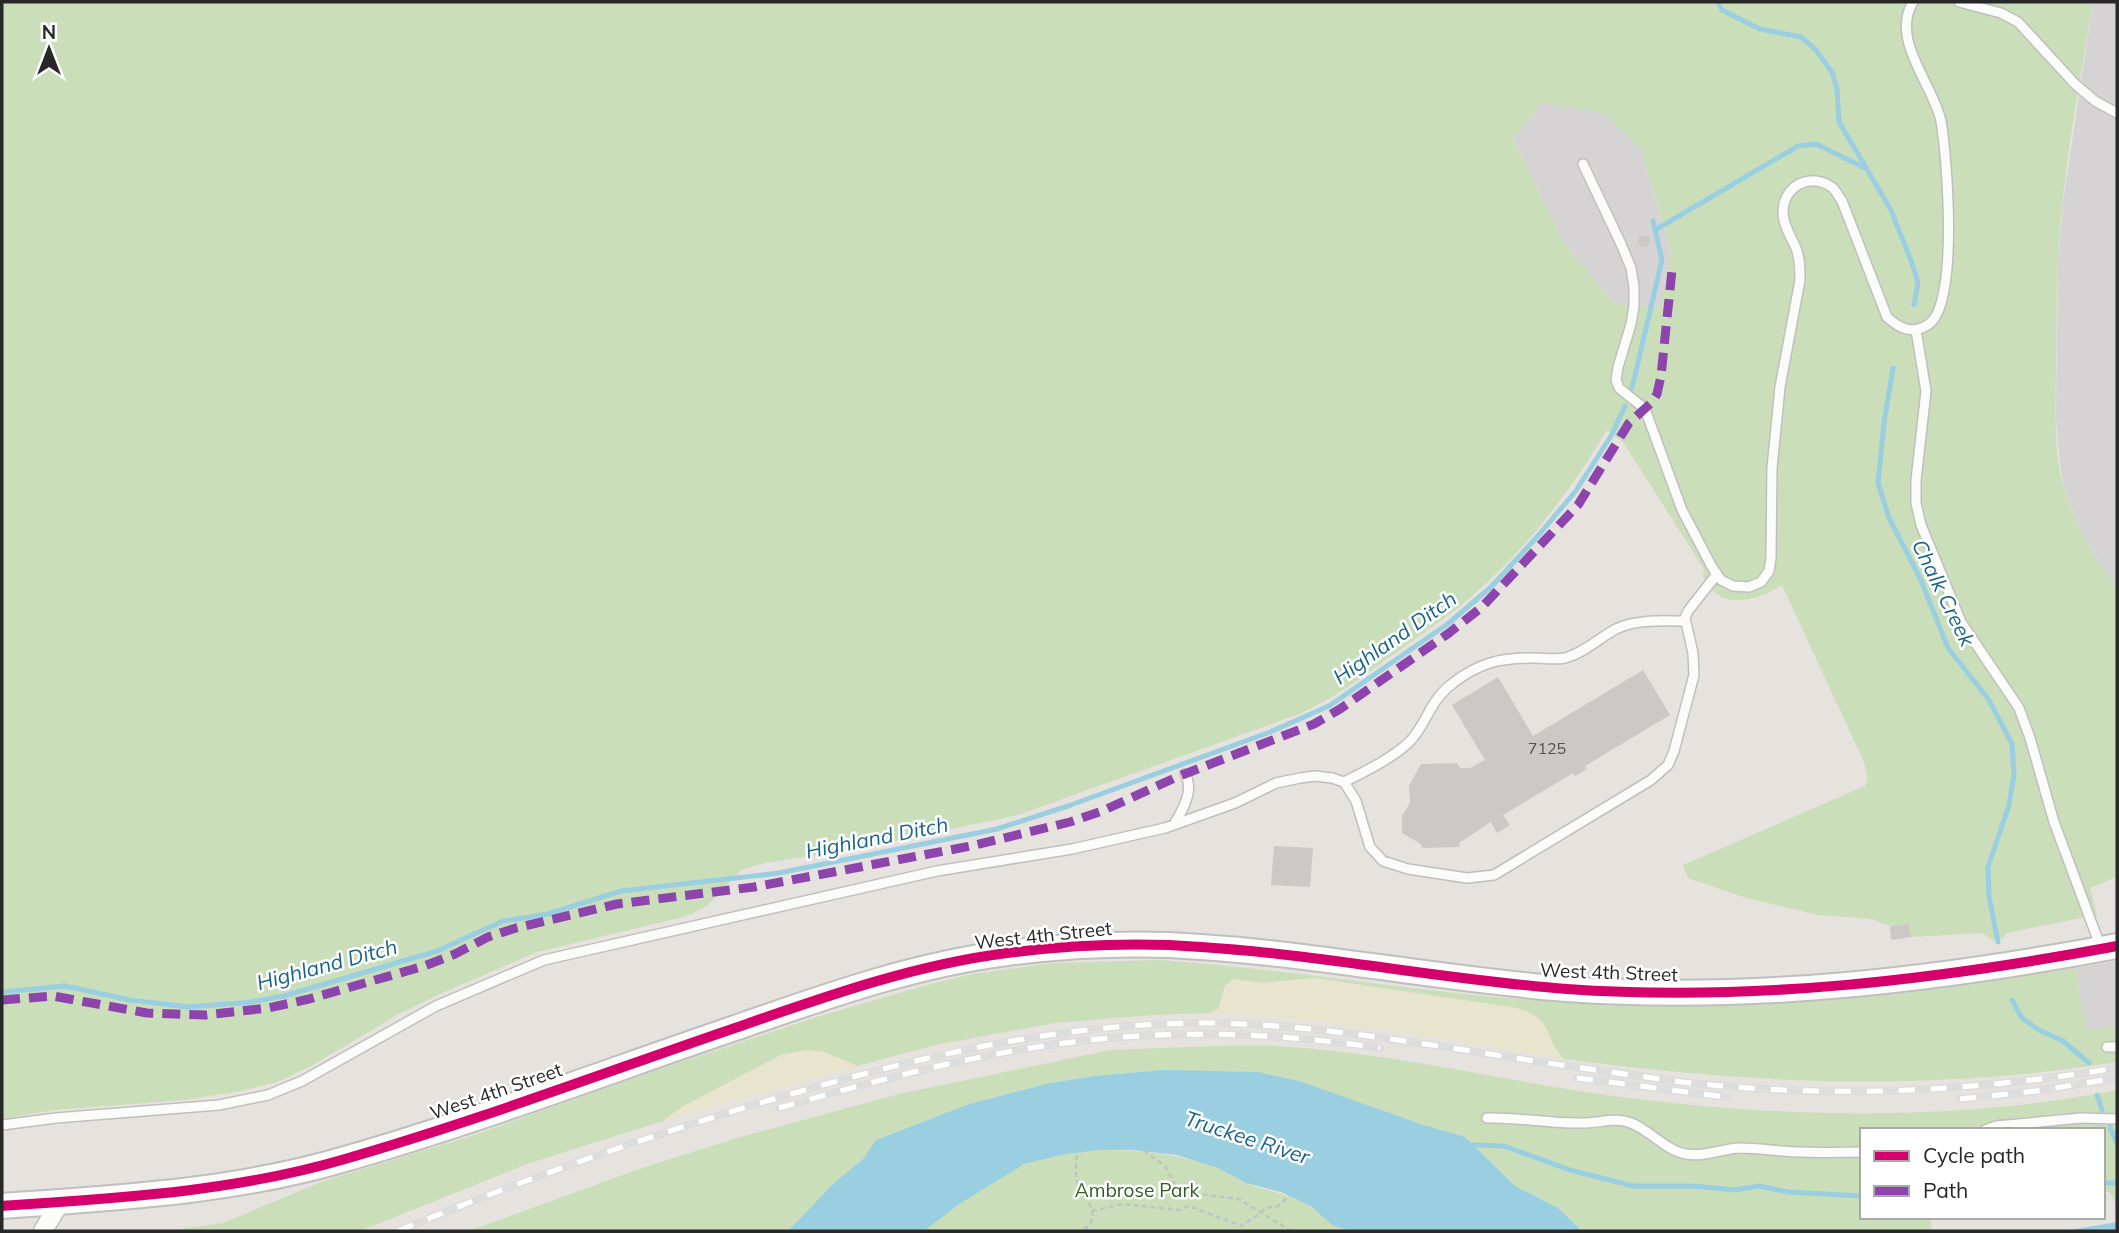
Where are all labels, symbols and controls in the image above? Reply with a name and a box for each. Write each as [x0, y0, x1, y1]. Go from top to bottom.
north arrow [14, 14, 84, 84]
text: N [42, 20, 56, 44]
water label: Chalk Creek [1907, 535, 1982, 651]
water label: Highland Ditch [1328, 585, 1461, 689]
house number: 7125 [1528, 738, 1566, 758]
water label: Highland Ditch [803, 810, 950, 864]
street label: West 4th Street [973, 916, 1113, 954]
water label: Highland Ditch [254, 933, 400, 995]
street label: West 4th Street [1540, 958, 1679, 986]
street label: West 4th Street [427, 1057, 565, 1125]
water label: Truckee River [1182, 1105, 1314, 1170]
legend [1860, 1128, 2105, 1219]
text: Cycle path [1923, 1142, 2025, 1168]
text: Path [1923, 1177, 1968, 1203]
park label: Ambrose Park [1075, 1178, 1199, 1202]

